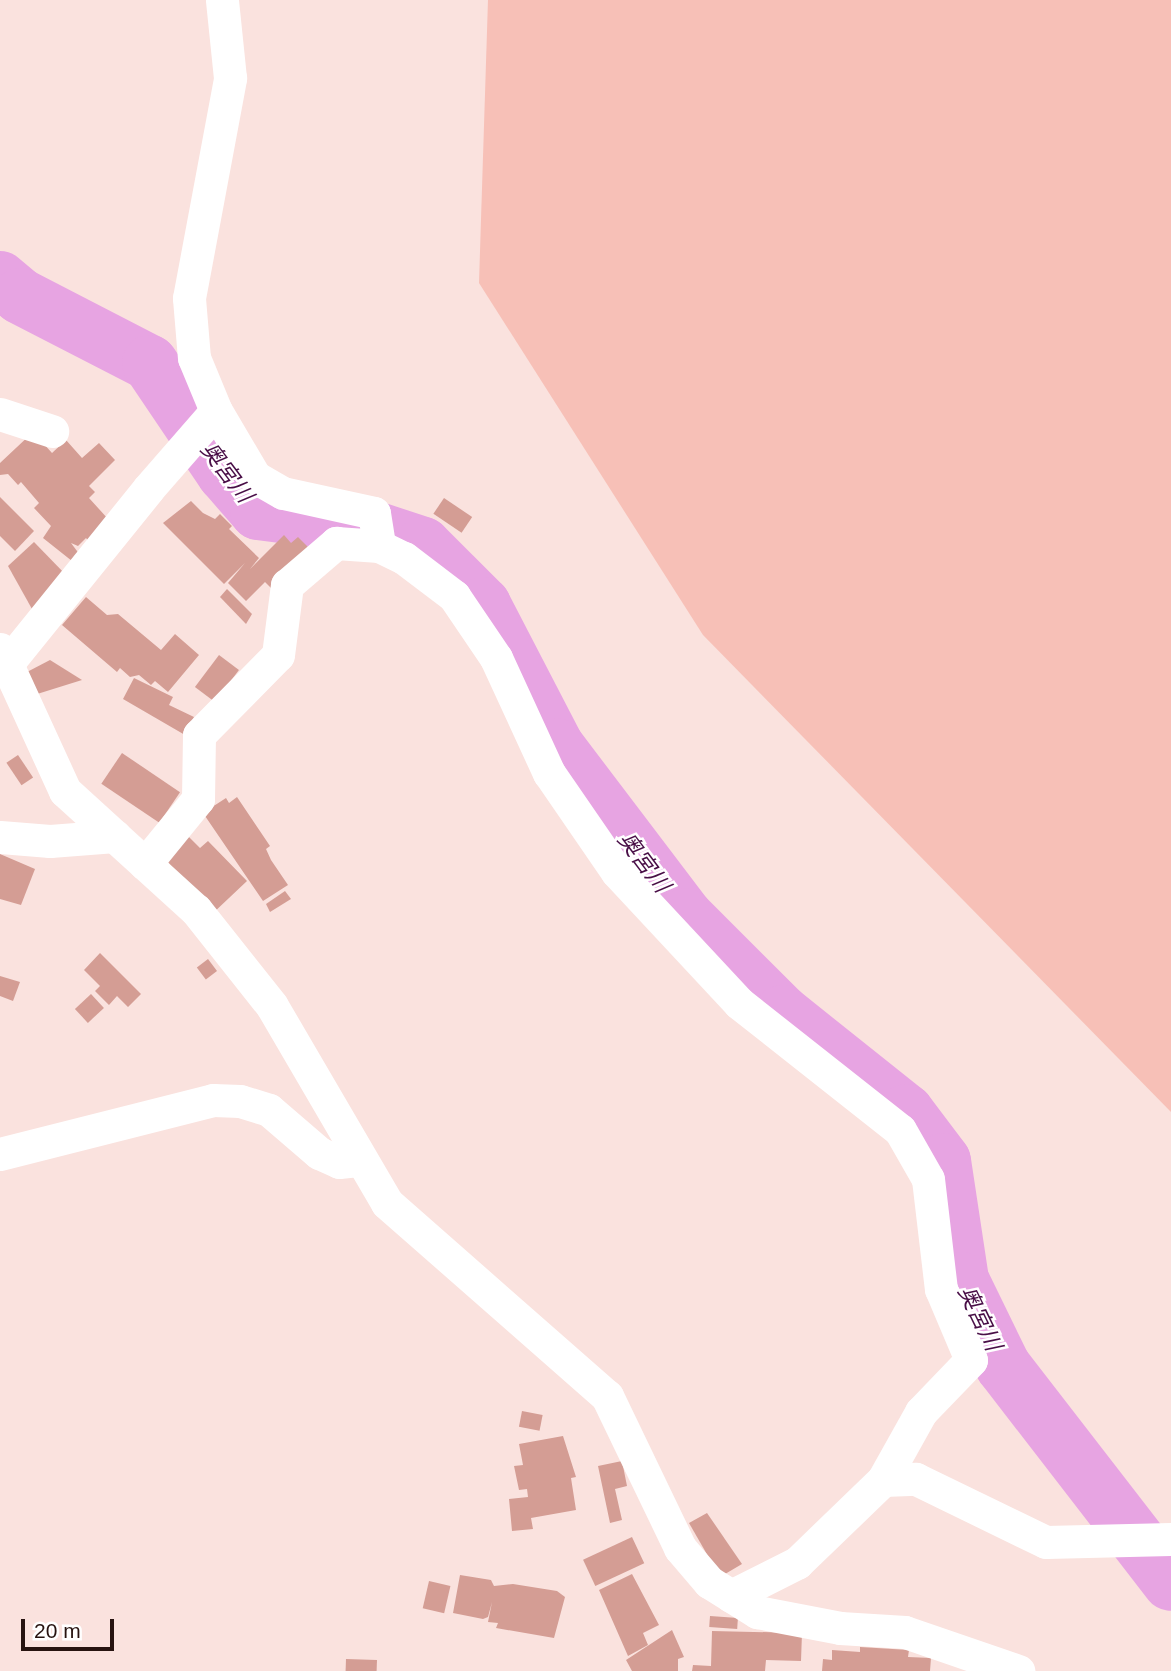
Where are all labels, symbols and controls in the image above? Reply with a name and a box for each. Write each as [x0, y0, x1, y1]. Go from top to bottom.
water label: 奥宮川 [195, 436, 259, 508]
water label: 奥宮川 [612, 826, 676, 898]
water label: 奥宮川 [952, 1281, 1008, 1355]
scale bar [24, 1604, 117, 1648]
text: 20 m [34, 1619, 81, 1642]

